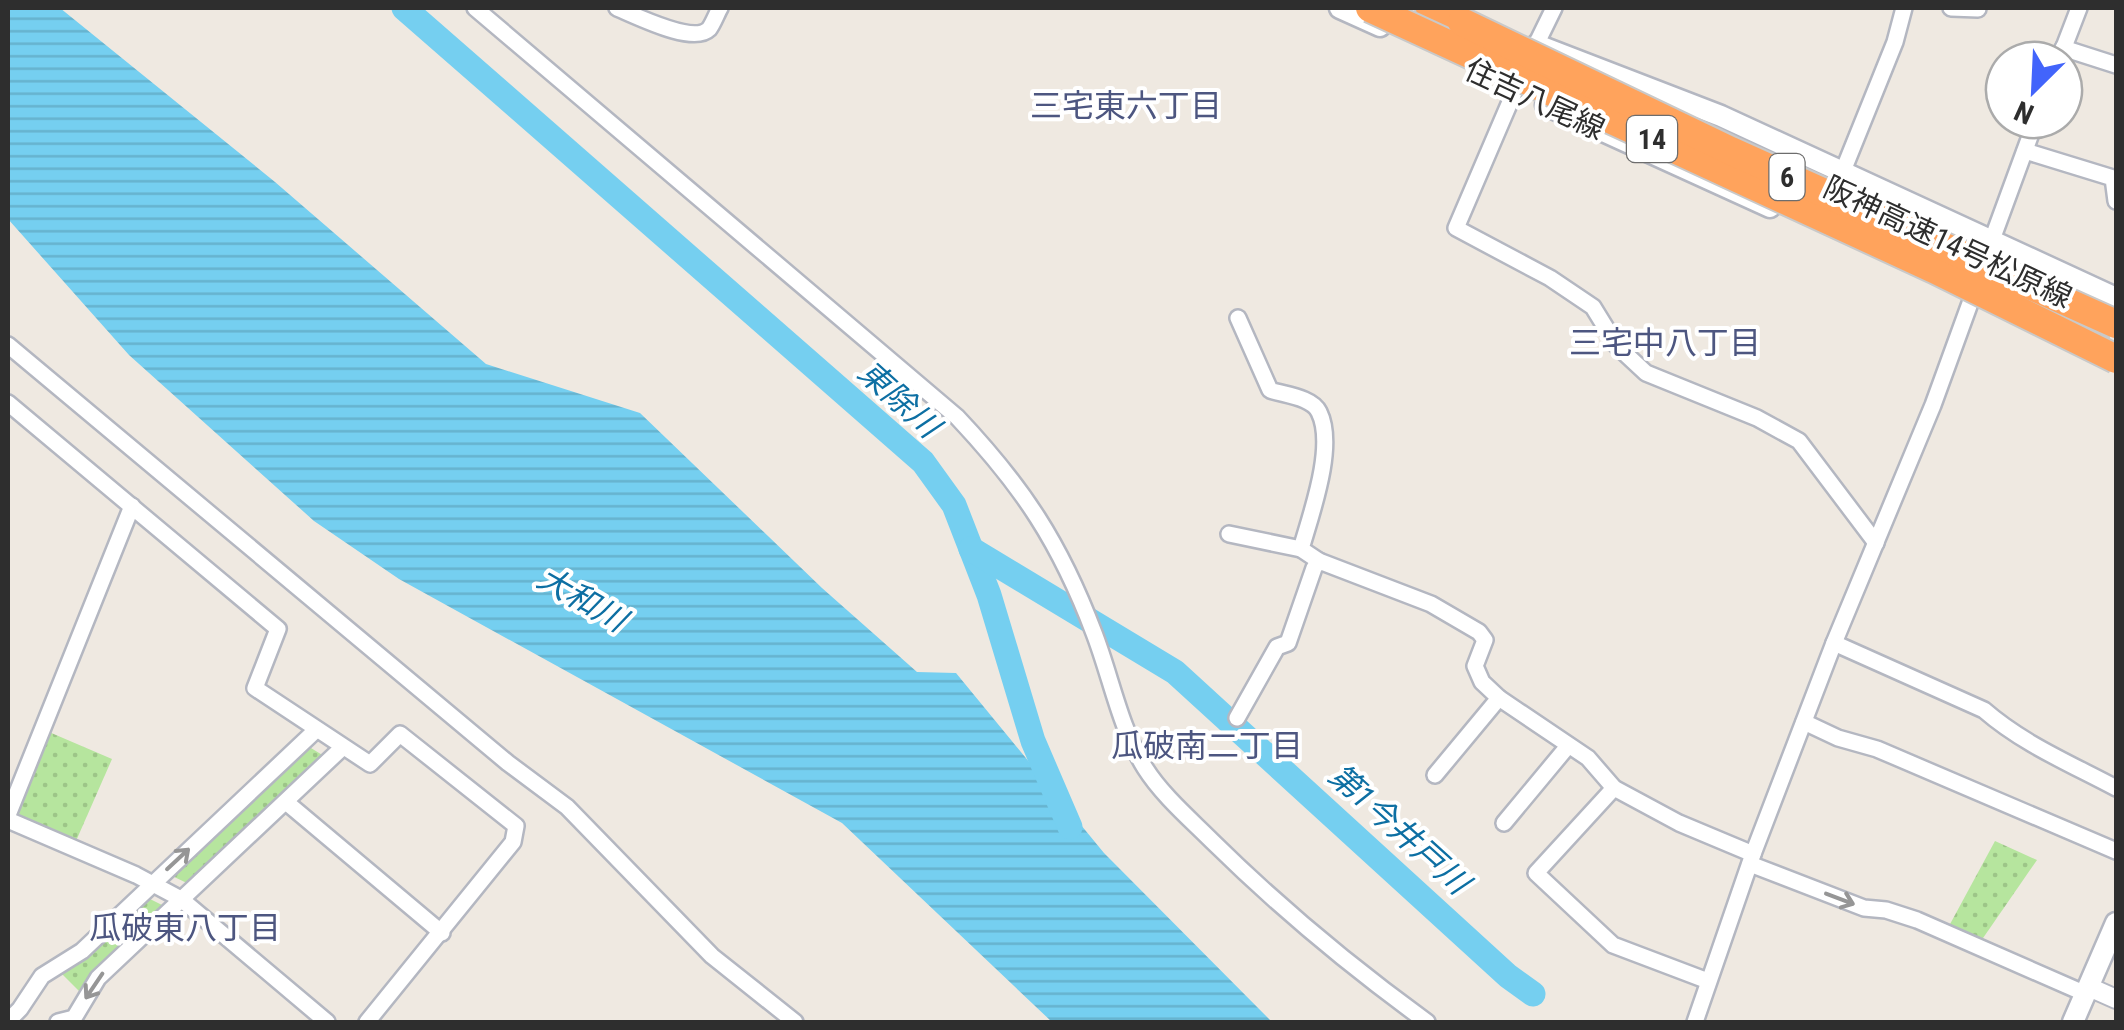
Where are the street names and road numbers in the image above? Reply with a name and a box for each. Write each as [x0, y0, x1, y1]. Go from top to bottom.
street label: 住吉八尾線 [1460, 51, 1610, 147]
road number: 14 [1627, 116, 1677, 162]
road number: 6 [1770, 154, 1804, 200]
street label: 阪神高速14号松原線 [1818, 169, 2078, 315]

